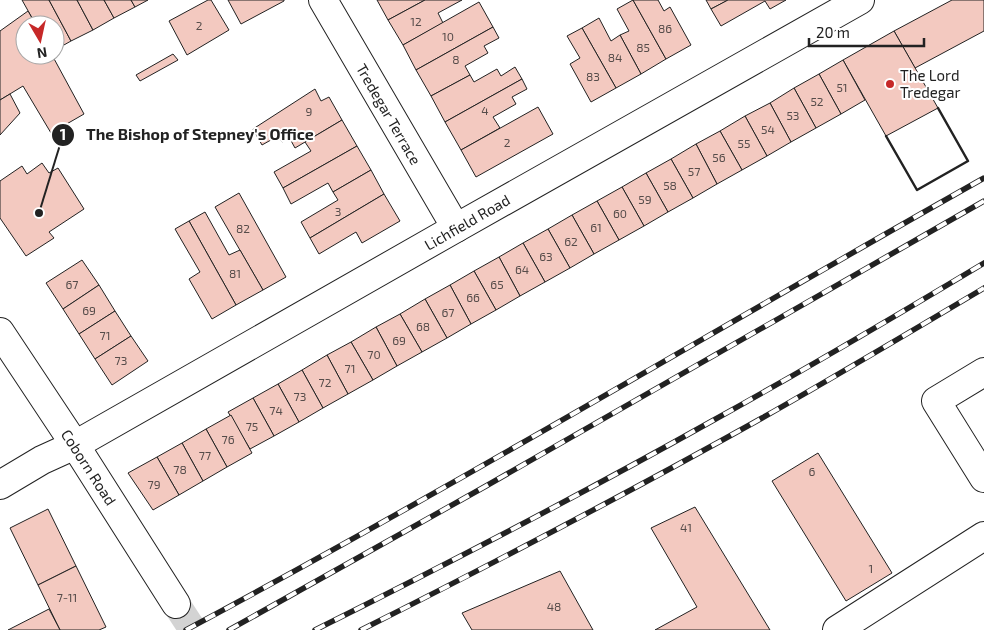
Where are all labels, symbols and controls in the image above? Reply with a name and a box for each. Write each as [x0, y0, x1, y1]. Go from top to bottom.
house number: 12 [410, 14, 422, 28]
north arrow [15, 15, 65, 65]
scale bar [809, 15, 924, 47]
house number: 2 [196, 18, 203, 32]
house number: 86 [658, 21, 672, 35]
text: 20 m [816, 23, 850, 41]
house number: 10 [442, 29, 454, 43]
house number: 85 [636, 40, 650, 54]
text: N [36, 44, 48, 63]
house number: 84 [608, 50, 622, 64]
house number: 8 [452, 52, 460, 66]
street label: Tredegar Terrace [353, 60, 425, 168]
place label: The Lord Tredegar [900, 66, 960, 101]
house number: 83 [586, 69, 600, 83]
marker: The Lord Tredegar [884, 78, 896, 90]
house number: 51 [836, 80, 848, 94]
house number: 52 [810, 94, 824, 108]
house number: 4 [481, 103, 489, 117]
house number: 9 [306, 104, 313, 118]
house number: 53 [786, 108, 800, 122]
callout: The Bishop of Stepney's Office [51, 119, 324, 150]
house number: 54 [761, 122, 775, 136]
text: The Bishop of Stepney's Office [86, 124, 314, 144]
text: 1 [60, 125, 66, 143]
house number: 2 [504, 135, 511, 149]
house number: 55 [738, 136, 750, 150]
house number: 56 [712, 150, 726, 164]
house number: 57 [688, 164, 700, 178]
house number: 58 [663, 178, 677, 192]
street label: Lichfield Road [421, 190, 513, 254]
house number: 59 [638, 192, 652, 206]
house number: 3 [335, 204, 341, 218]
house number: 60 [613, 206, 627, 220]
house number: 61 [590, 220, 602, 234]
house number: 82 [236, 221, 250, 235]
house number: 62 [564, 234, 578, 248]
house number: 63 [539, 249, 553, 263]
house number: 64 [515, 262, 529, 276]
house number: 81 [229, 266, 241, 280]
house number: 67 [65, 277, 79, 291]
house number: 65 [490, 277, 504, 291]
house number: 66 [466, 290, 480, 304]
house number: 69 [82, 303, 96, 317]
house number: 67 [441, 305, 455, 319]
house number: 68 [416, 319, 430, 333]
house number: 71 [100, 328, 110, 342]
house number: 69 [392, 333, 406, 347]
house number: 70 [367, 347, 381, 361]
house number: 73 [115, 353, 127, 367]
house number: 71 [345, 361, 355, 375]
house number: 72 [319, 375, 332, 389]
house number: 73 [294, 389, 306, 403]
house number: 74 [269, 403, 283, 417]
house number: 75 [246, 419, 258, 433]
street label: Coborn Road [58, 426, 120, 508]
house number: 76 [221, 432, 235, 446]
house number: 77 [199, 448, 211, 462]
house number: 78 [173, 462, 187, 476]
house number: 6 [809, 464, 816, 478]
house number: 79 [147, 477, 161, 491]
house number: 41 [680, 520, 692, 534]
house number: 1 [869, 561, 873, 575]
house number: 7-11 [57, 590, 77, 604]
house number: 48 [547, 599, 561, 613]

